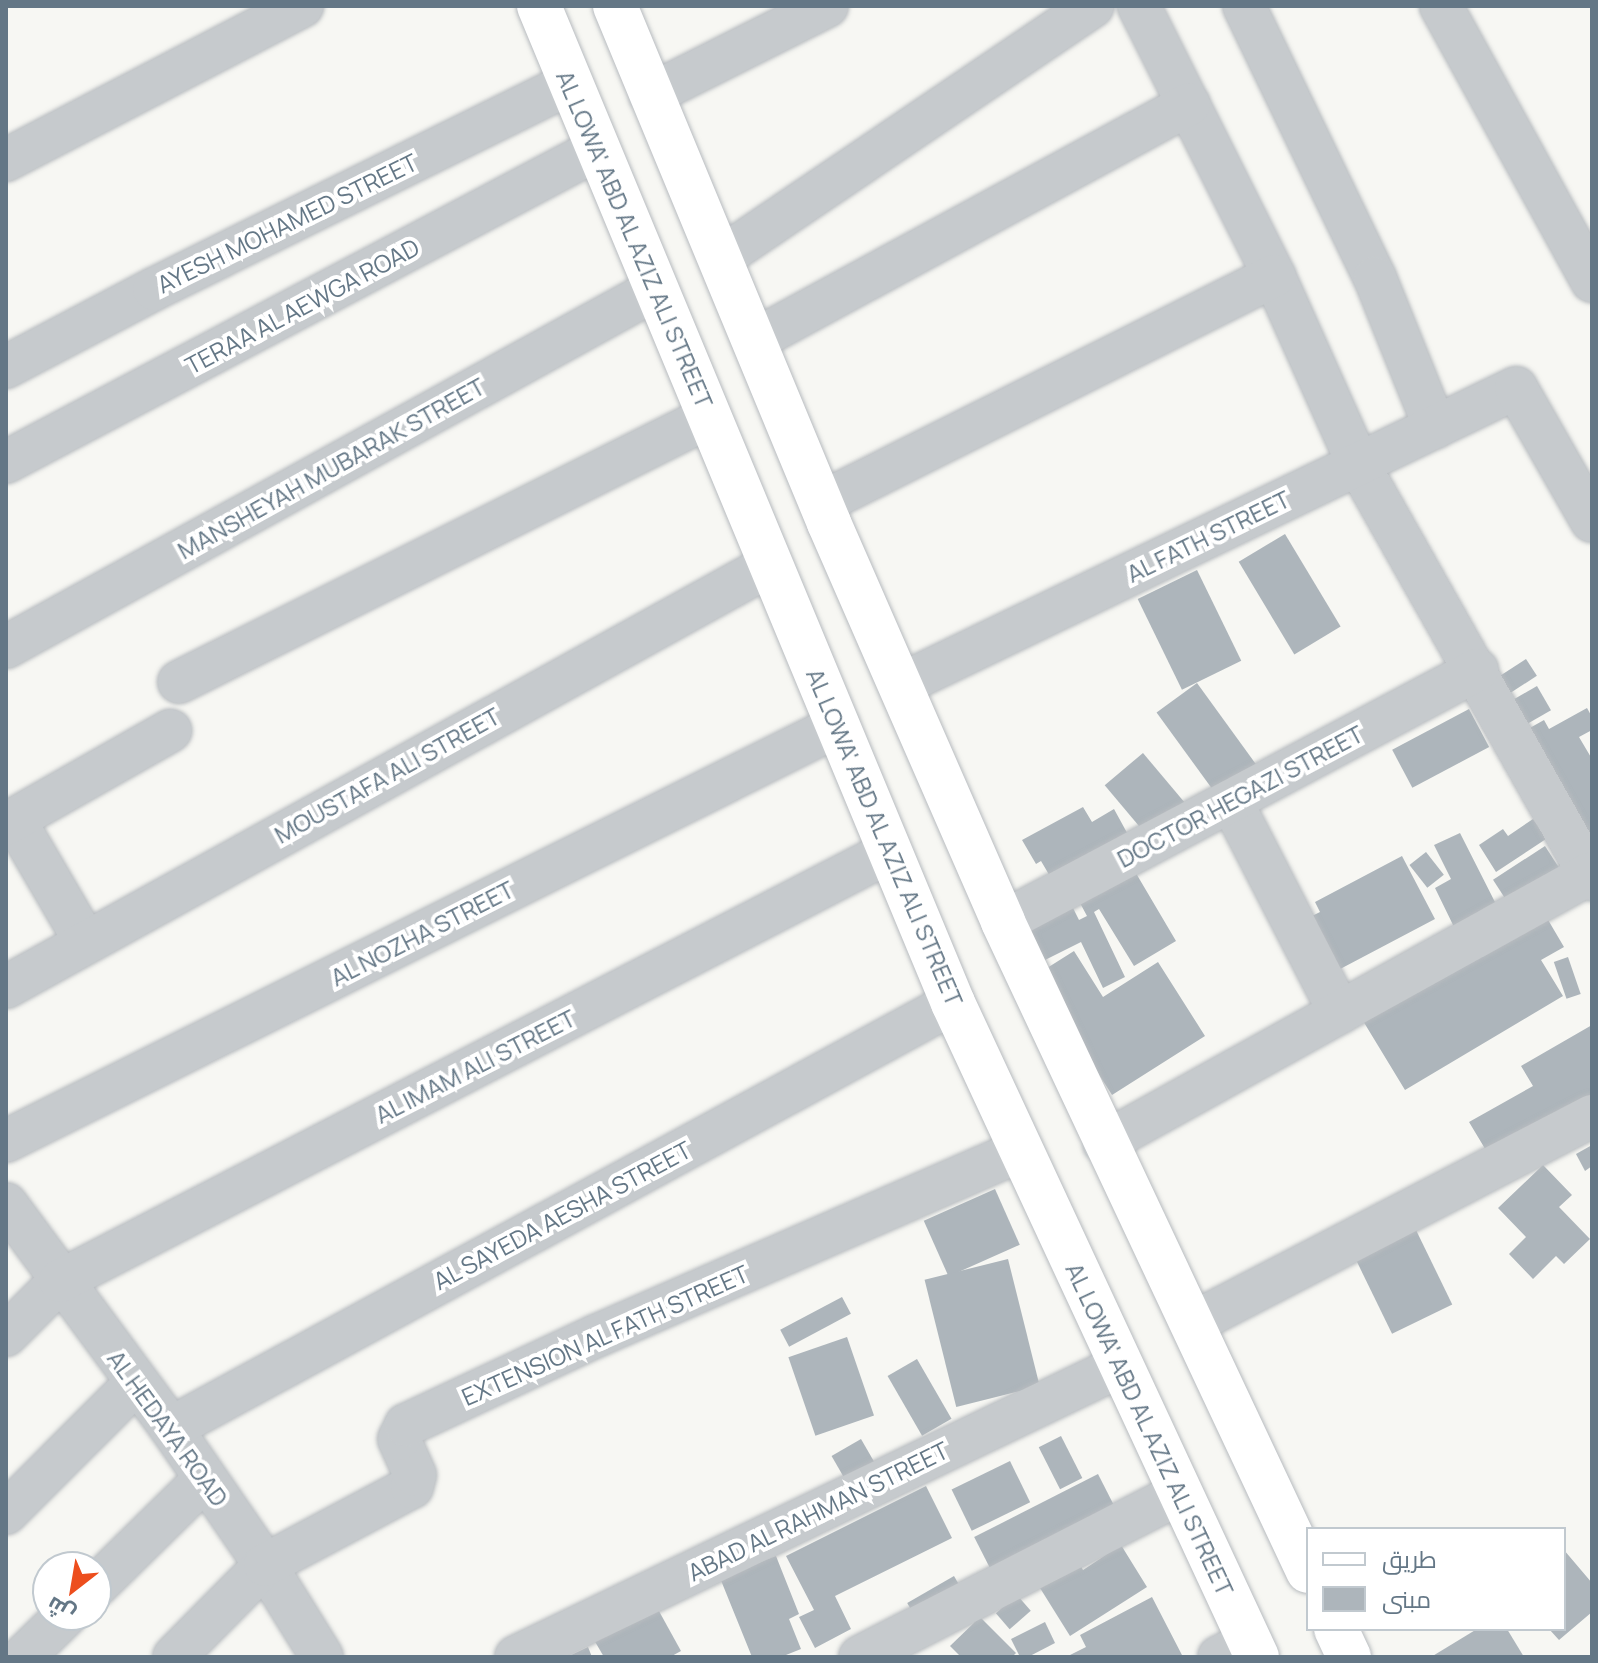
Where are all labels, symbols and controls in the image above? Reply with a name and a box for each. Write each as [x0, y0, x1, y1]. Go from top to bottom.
street label: AL LOWA' ABD AL AZIZ ALI STREET [550, 65, 720, 413]
street label: AYESH MOHAMED STREET [152, 147, 422, 299]
street label: TERAA AL AEWGA ROAD [180, 232, 424, 380]
street label: MANSHEYAH MUBARAK STREET [172, 371, 490, 565]
street label: AL FATH STREET [1121, 484, 1295, 588]
street label: AL LOWA' ABD AL AZIZ ALI STREET [800, 663, 970, 1011]
street label: MOUSTAFA ALI STREET [269, 701, 505, 849]
street label: DOCTOR HEGAZI STREET [1112, 719, 1368, 873]
street label: AL NOZHA STREET [325, 874, 519, 992]
street label: AL IMAM ALI STREET [370, 1003, 580, 1129]
street label: AL SAYEDA AESHA STREET [428, 1134, 696, 1296]
street label: AL LOWA' ABD AL AZIZ ALI STREET [1060, 1257, 1240, 1601]
street label: EXTENSION AL FATH STREET [457, 1258, 753, 1412]
street label: AL HEDAYA ROAD [101, 1344, 235, 1512]
street label: ABAD AL RAHMAN STREET [682, 1435, 954, 1587]
legend [1306, 1527, 1566, 1631]
text: طريق [1382, 1542, 1437, 1575]
north arrow [32, 1551, 112, 1631]
text: مبنى [1382, 1582, 1431, 1615]
text: ش [41, 1590, 81, 1630]

